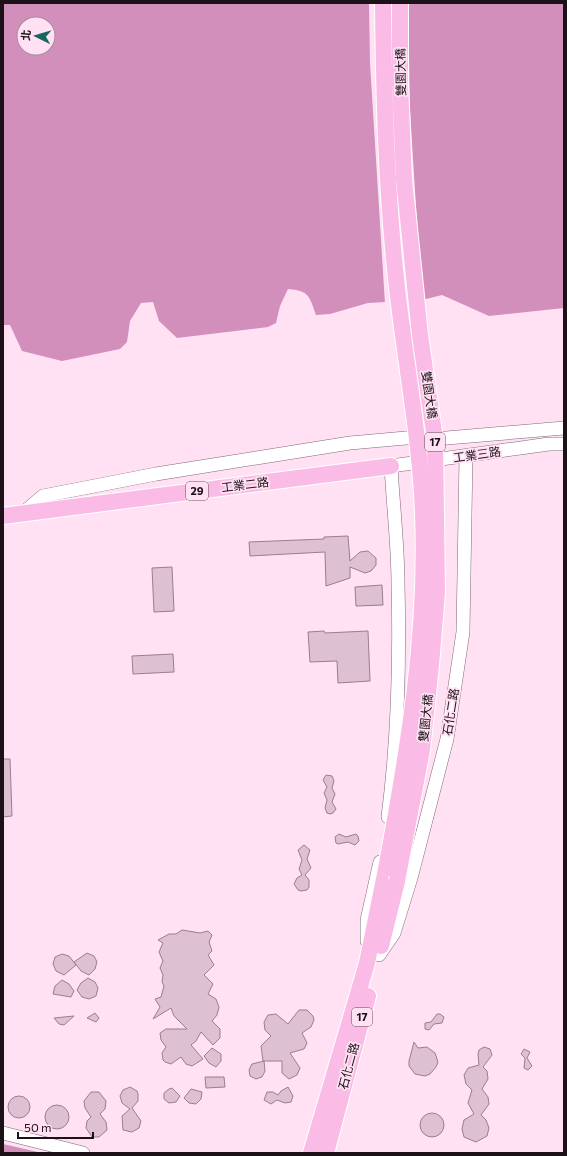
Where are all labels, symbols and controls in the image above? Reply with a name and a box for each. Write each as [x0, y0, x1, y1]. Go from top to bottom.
north arrow [16, 16, 56, 56]
text: 北 [19, 29, 32, 41]
street label: 雙園大橋 [393, 48, 407, 96]
street label: 雙園大橋 [420, 370, 440, 420]
road number: 17 [425, 433, 445, 451]
street label: 工業三路 [452, 444, 502, 464]
street label: 工業二路 [220, 474, 270, 494]
road number: 29 [186, 482, 208, 500]
street label: 石化二路 [439, 687, 461, 737]
street label: 雙園大橋 [416, 693, 434, 743]
road number: 17 [352, 1008, 372, 1026]
street label: 石化二路 [335, 1041, 361, 1091]
scale bar [18, 1114, 93, 1140]
text: 50 m [24, 1120, 52, 1134]

